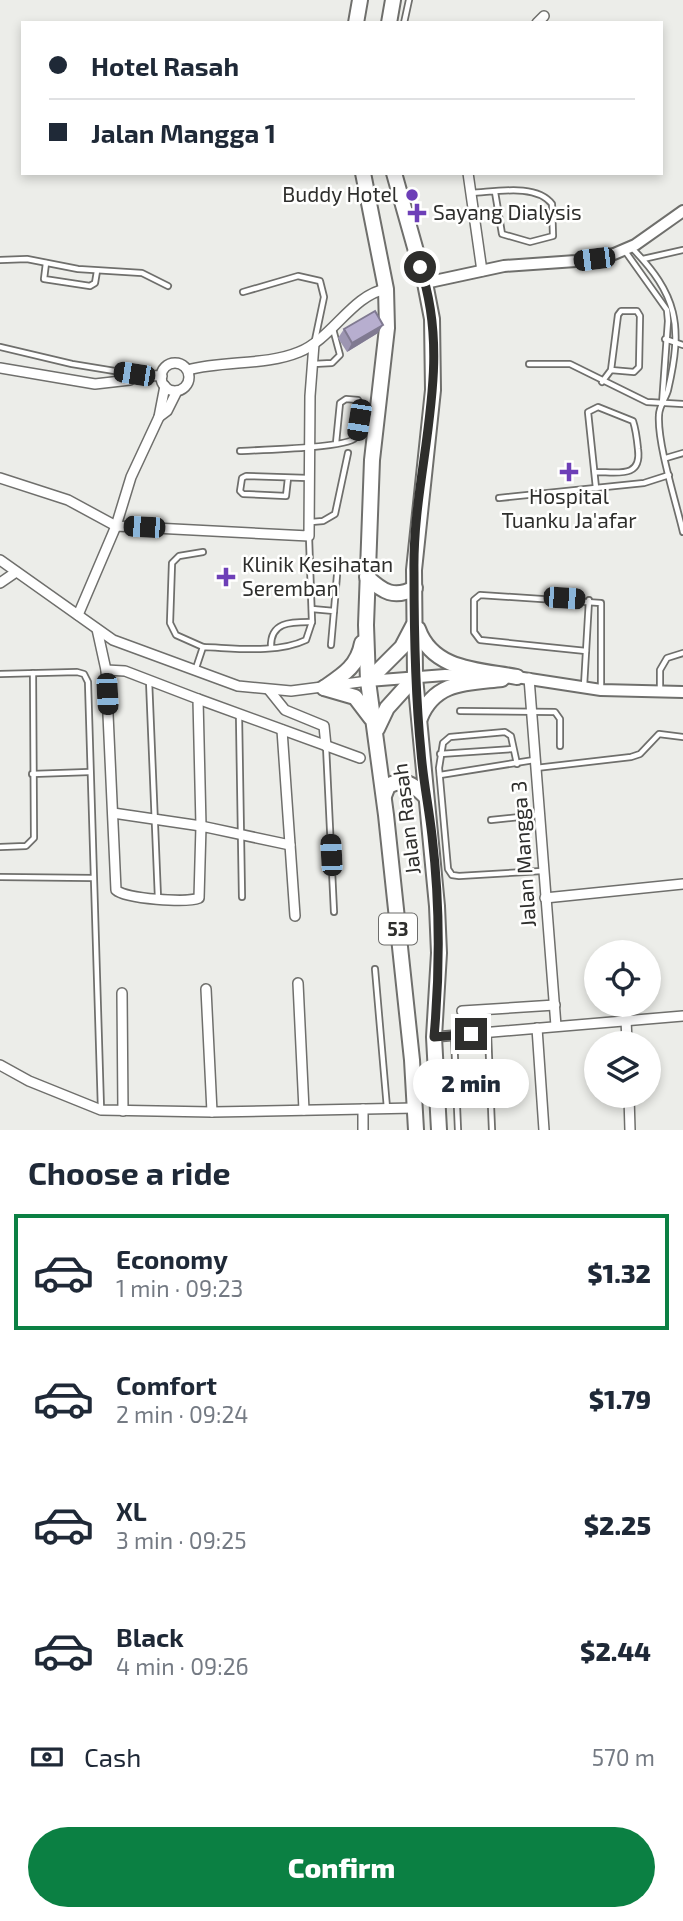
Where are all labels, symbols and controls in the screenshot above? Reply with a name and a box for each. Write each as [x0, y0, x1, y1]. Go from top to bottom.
text: Hotel Rasah [91, 50, 239, 81]
text: Jalan Mangga 1 [91, 117, 276, 148]
place label: Buddy Hotel [282, 181, 399, 206]
marker: Buddy Hotel [404, 187, 420, 203]
place label: Sayang Dialysis [433, 199, 582, 224]
marker: Sayang Dialysis [407, 203, 427, 223]
car [572, 246, 617, 272]
route start [404, 251, 436, 283]
car [112, 360, 157, 388]
car [346, 398, 373, 442]
marker: Hospital Tuanku Ja'afar [559, 462, 579, 482]
place label: Hospital Tuanku Ja'afar [501, 483, 637, 532]
car [123, 515, 166, 539]
place label: Klinik Kesihatan Seremban [242, 551, 393, 600]
marker: Klinik Kesihatan Seremban [216, 567, 236, 587]
car [543, 586, 586, 610]
car [96, 672, 119, 716]
street label: Jalan Rasah [386, 762, 425, 876]
street label: Jalan Mangga 3 [505, 780, 540, 928]
car [320, 833, 343, 877]
road number: 53 [379, 914, 417, 945]
map controls [584, 940, 661, 1108]
button: locate [584, 940, 661, 1017]
route end [455, 1018, 487, 1050]
button: layers [584, 1031, 661, 1108]
callout: 2 min [413, 1058, 529, 1108]
text: 2 min [441, 1069, 501, 1097]
text: Choose a ride [28, 1153, 231, 1191]
icon: car [32, 1241, 95, 1304]
text: Economy [116, 1243, 228, 1274]
text: $1.32 [587, 1257, 651, 1288]
text: 1 min · 09:23 [116, 1274, 243, 1302]
icon: car [32, 1367, 95, 1430]
text: Comfort [116, 1369, 217, 1400]
text: $1.79 [589, 1383, 651, 1414]
text: 2 min · 09:24 [116, 1400, 248, 1428]
icon: car [32, 1493, 95, 1556]
text: XL [116, 1495, 147, 1526]
text: $2.25 [584, 1509, 651, 1540]
text: 3 min · 09:25 [116, 1526, 247, 1554]
icon: car [32, 1619, 95, 1682]
text: Black [116, 1621, 184, 1652]
text: $2.44 [580, 1635, 651, 1666]
text: 4 min · 09:26 [116, 1652, 249, 1680]
icon: cash [28, 1738, 66, 1776]
text: Cash [84, 1741, 141, 1772]
text: 570 m [592, 1743, 655, 1771]
button: Confirm [28, 1827, 655, 1907]

